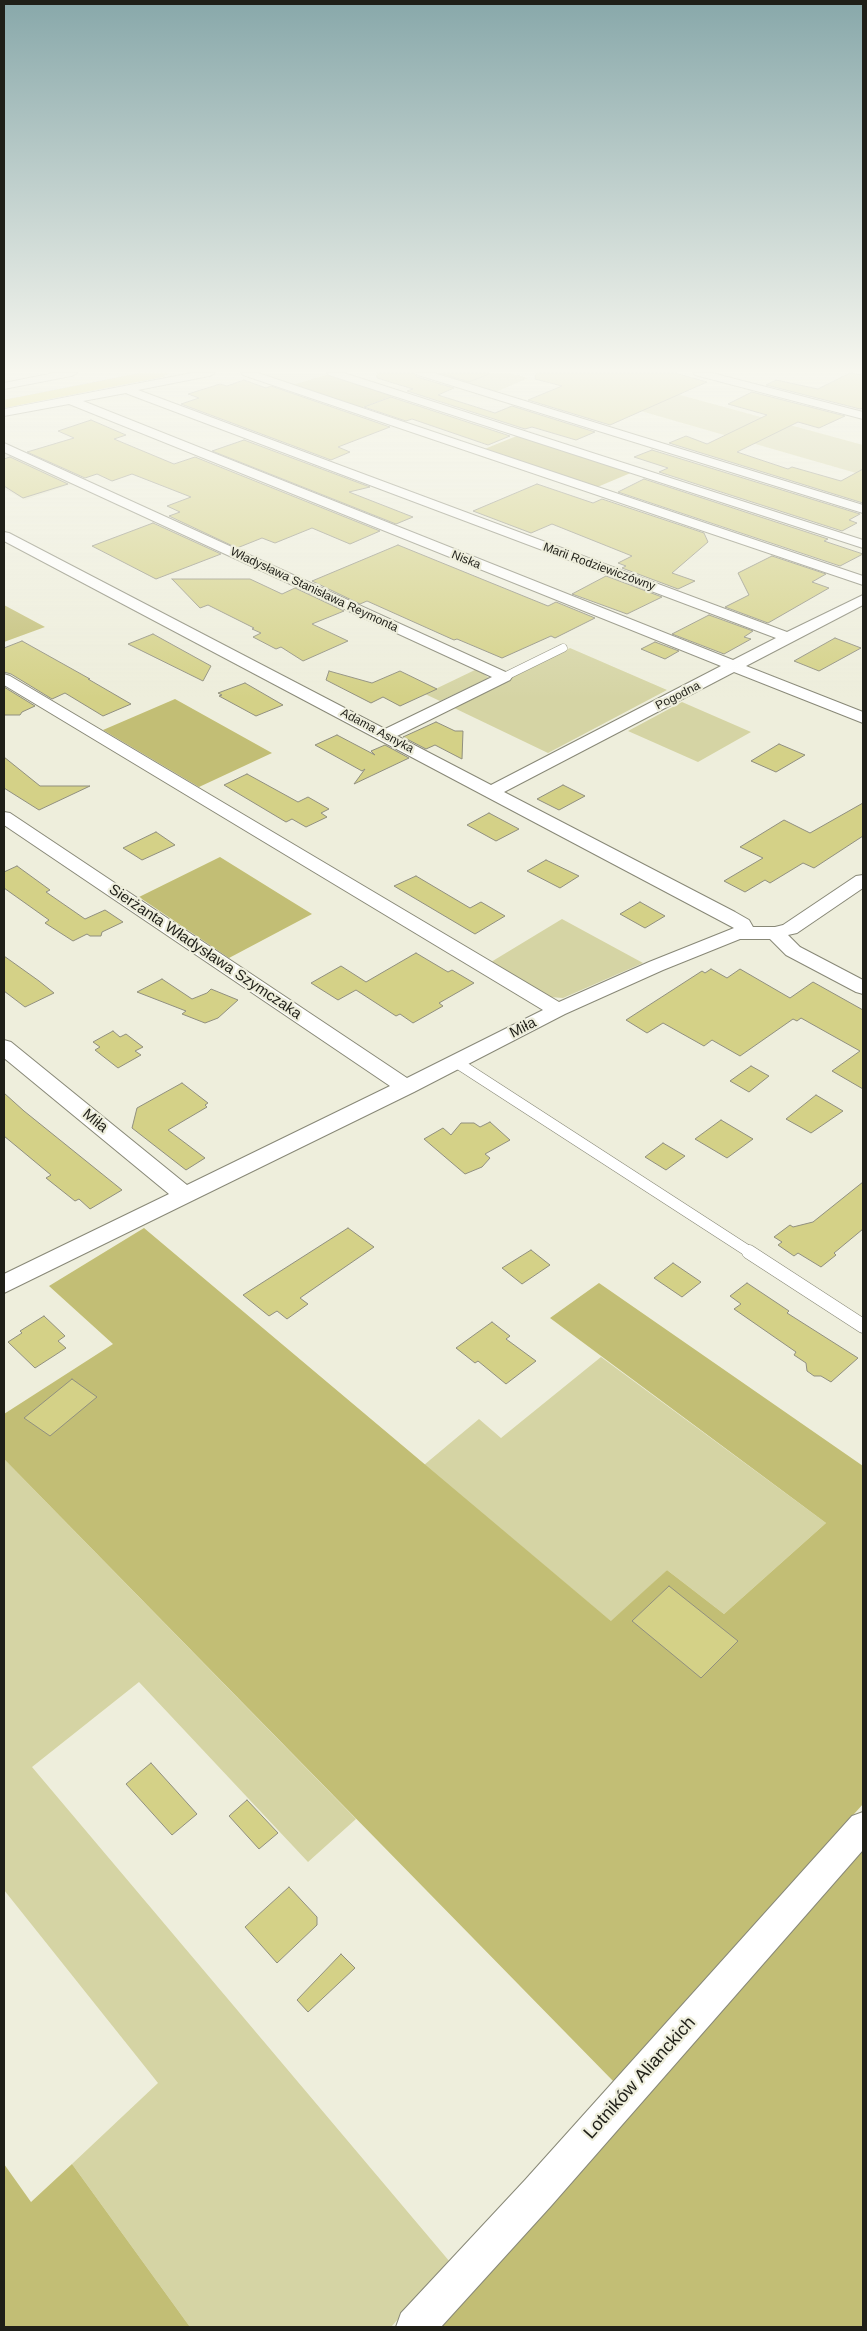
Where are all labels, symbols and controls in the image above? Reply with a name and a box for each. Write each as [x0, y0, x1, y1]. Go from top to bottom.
street label: Marii Rodziewiczówny [541, 540, 657, 594]
street label: Władysława Stanisława Reymonta [228, 545, 400, 635]
street label: Niska [449, 548, 483, 572]
street label: Pogodna [653, 679, 703, 713]
street label: Adama Asnyka [338, 706, 416, 756]
street label: Sierżanta Władysława Szymczaka [105, 881, 305, 1023]
street label: Miła [507, 1014, 539, 1042]
street label: Miła [79, 1105, 111, 1137]
street label: Lotników Alianckich [579, 2012, 701, 2144]

